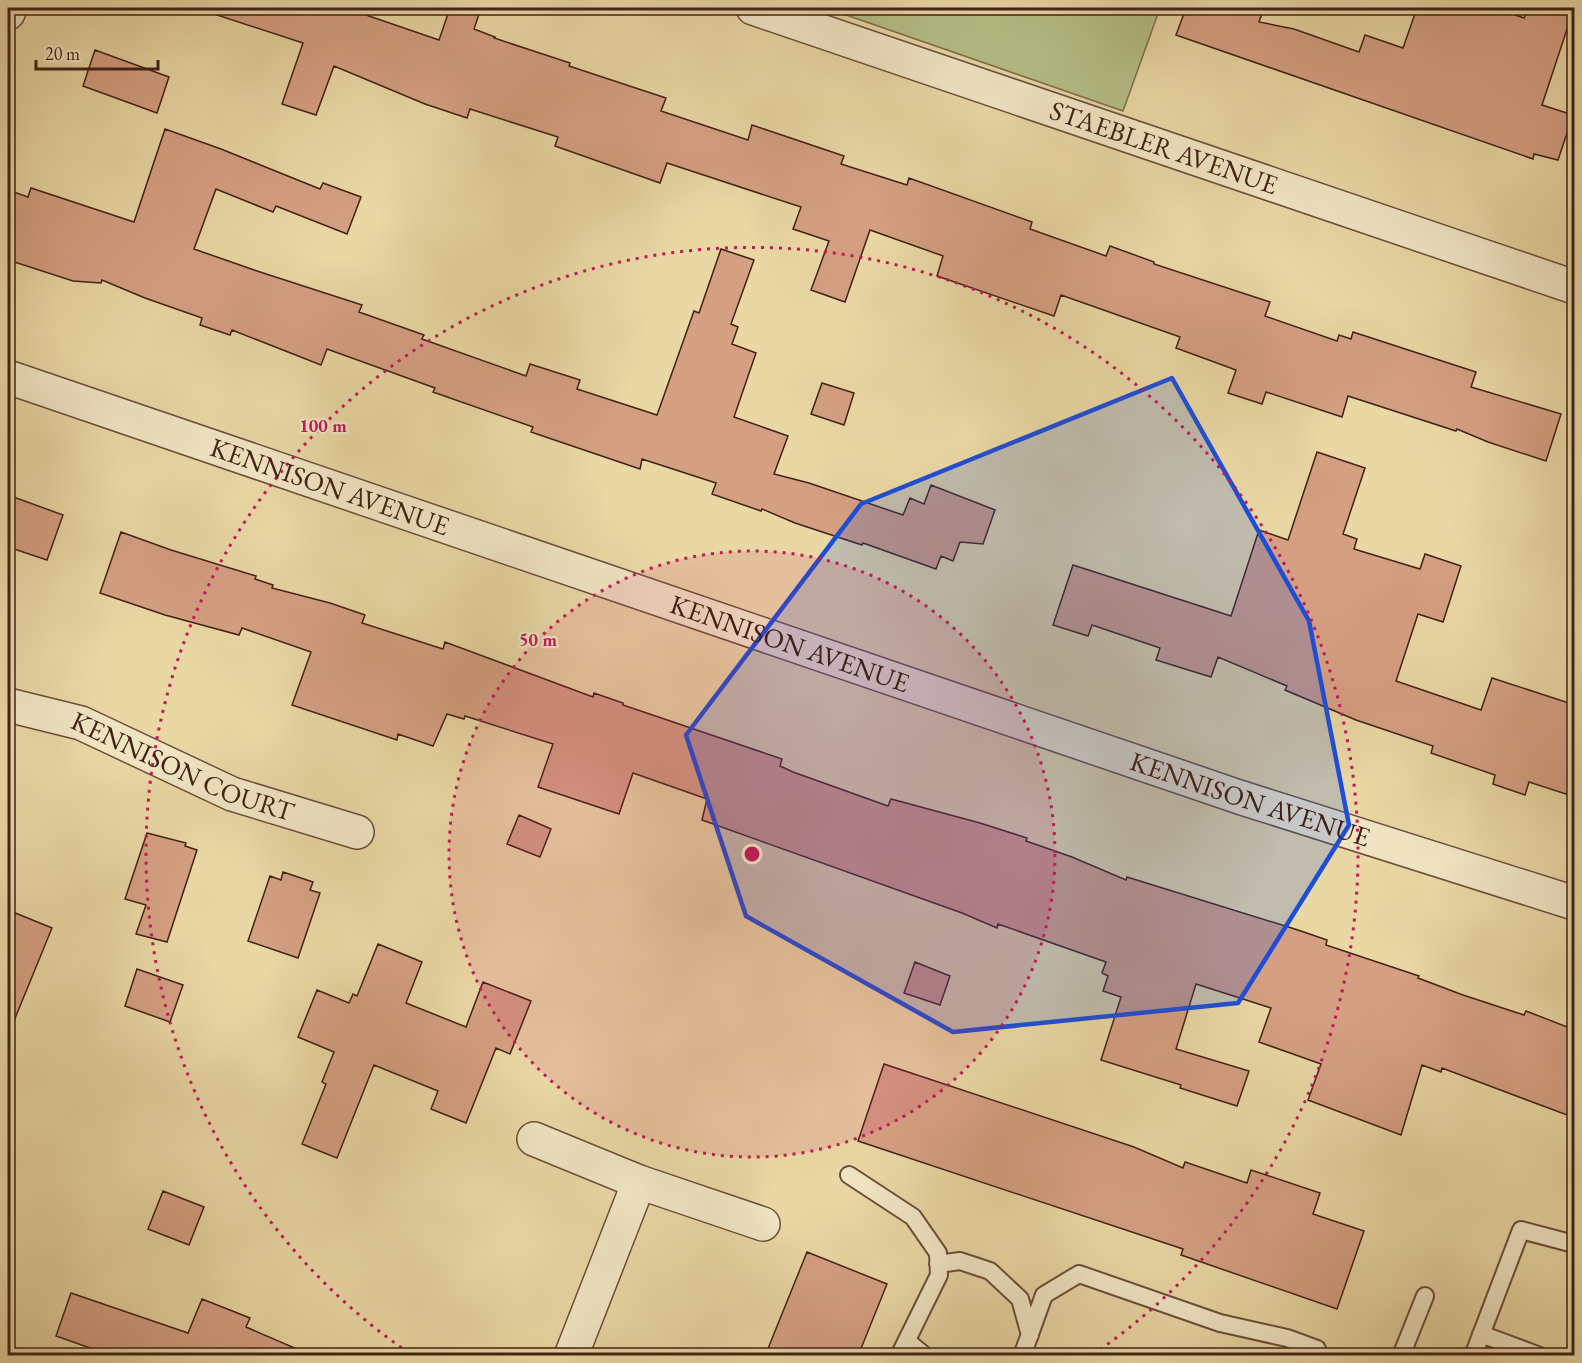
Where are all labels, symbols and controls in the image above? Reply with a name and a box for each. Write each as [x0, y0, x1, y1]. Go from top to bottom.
scale bar [36, 33, 158, 71]
text: 20 m [45, 42, 80, 65]
street label: STAEBLER AVENUE [1045, 92, 1283, 202]
text: 100 m [299, 414, 347, 437]
street label: KENNISON AVENUE [206, 429, 454, 543]
street label: KENNISON AVENUE [666, 586, 914, 700]
text: 50 m [519, 628, 557, 651]
street label: KENNISON COURT [65, 703, 299, 829]
street label: KENNISON AVENUE [1126, 743, 1375, 854]
centre of rings [742, 844, 762, 864]

